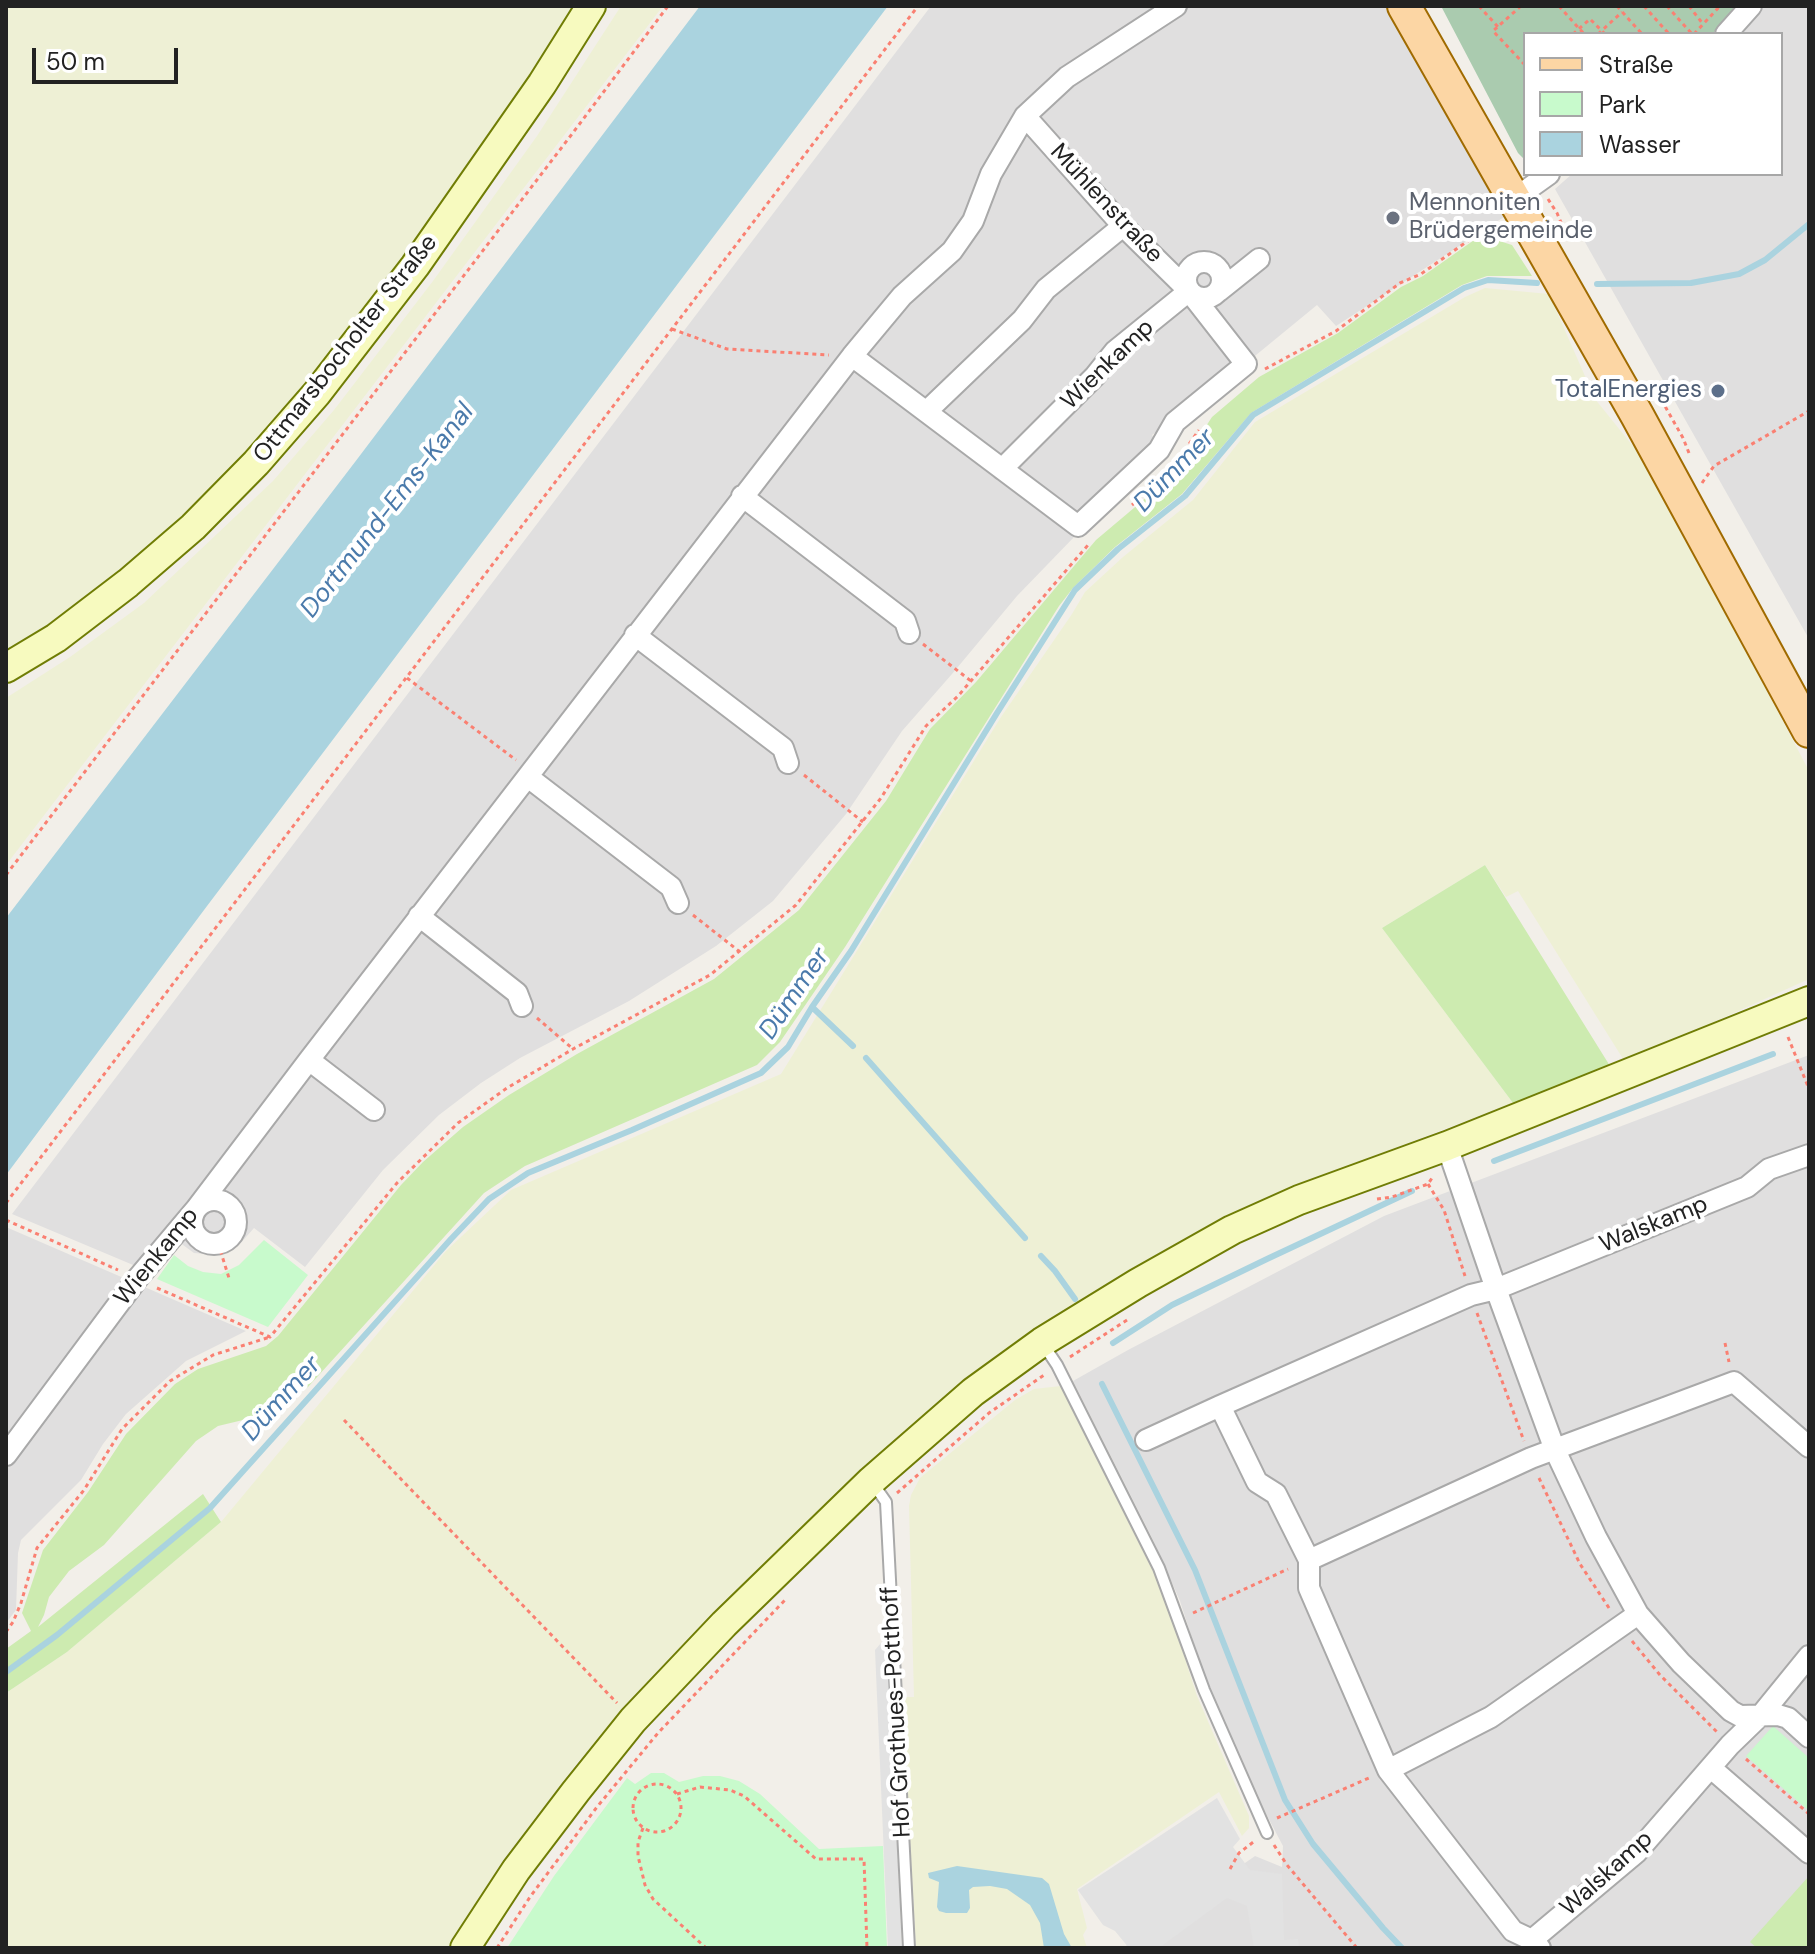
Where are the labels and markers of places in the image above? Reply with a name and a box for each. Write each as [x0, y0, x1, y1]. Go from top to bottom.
place label: Mennoniten Brüdergemeinde [1409, 190, 1593, 246]
marker: Mennoniten Brüdergemeinde [1384, 209, 1402, 227]
place label: TotalEnergies [1555, 377, 1702, 405]
marker: TotalEnergies [1709, 382, 1727, 400]

